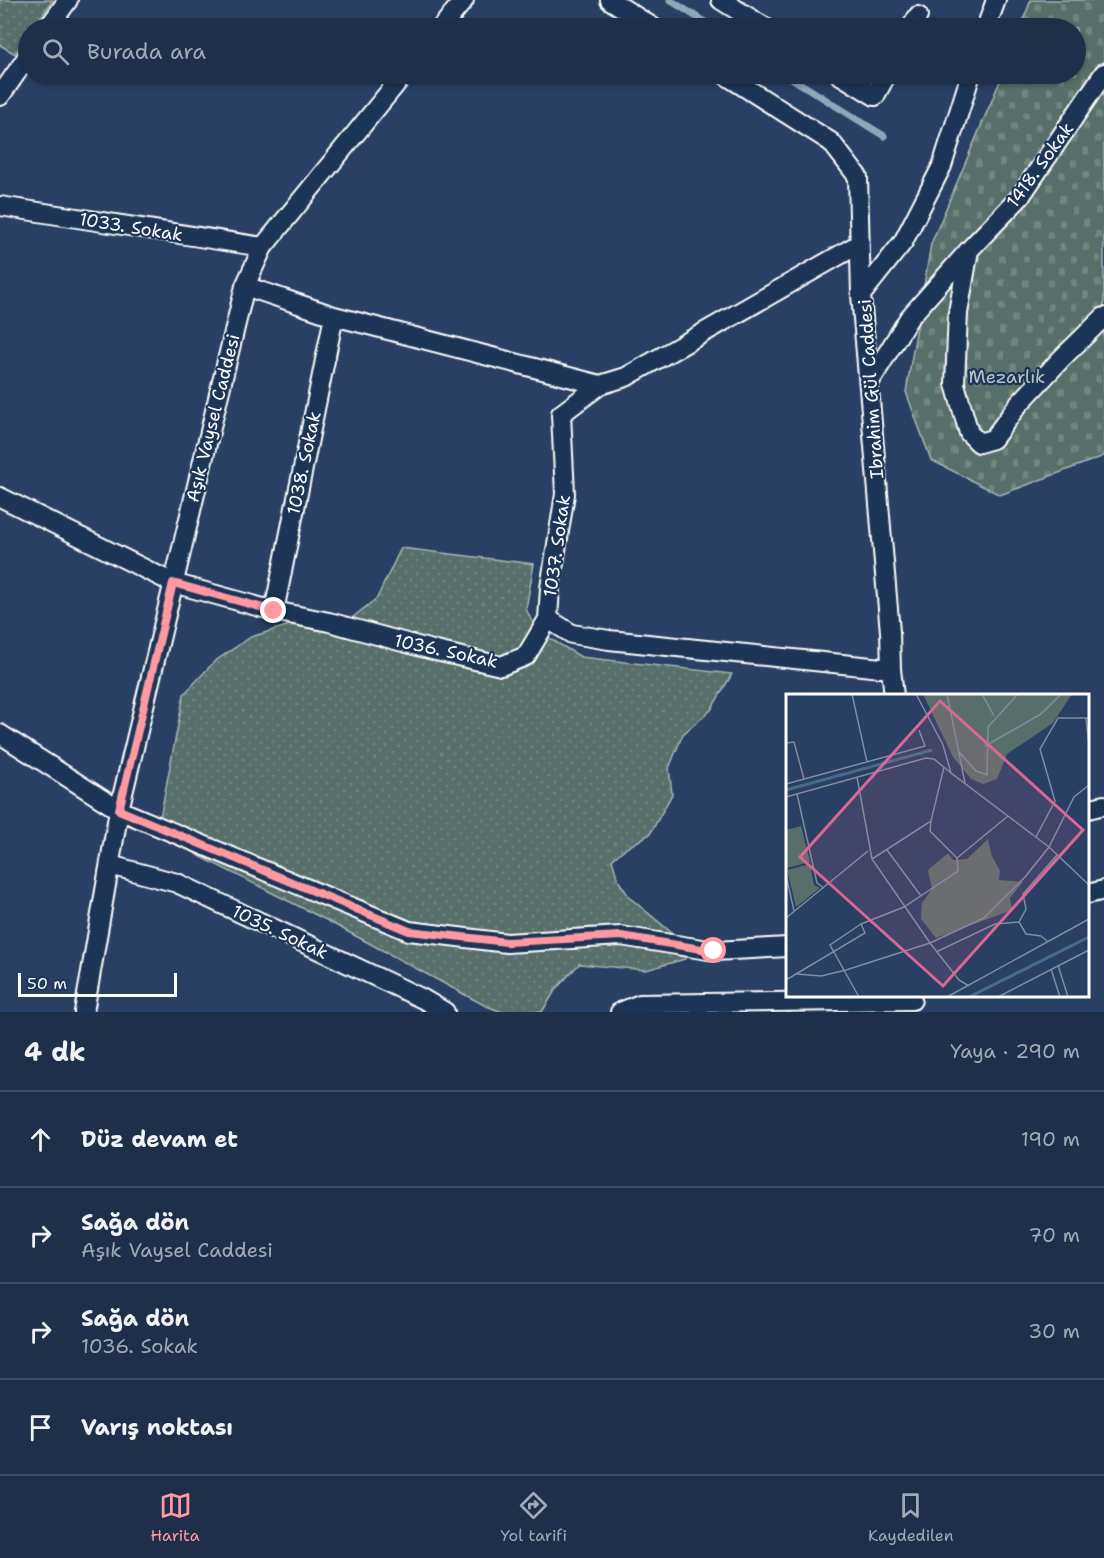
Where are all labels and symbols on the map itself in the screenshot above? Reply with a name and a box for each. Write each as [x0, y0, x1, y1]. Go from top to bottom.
street label: 1418. Sokak [1001, 118, 1079, 212]
street label: 1033. Sokak [77, 207, 185, 247]
street label: Ibrahim Gül Caddesi [853, 298, 889, 480]
street label: Aşık Vaysel Caddesi [180, 331, 246, 505]
park label: Mezarlık [969, 365, 1045, 389]
street label: 1038. Sokak [281, 409, 327, 517]
street label: 1037. Sokak [538, 493, 576, 599]
route end [260, 597, 286, 623]
street label: 1036. Sokak [392, 628, 500, 674]
inset map [786, 694, 1089, 997]
street label: 1035. Sokak [228, 899, 332, 965]
route start [700, 937, 726, 963]
scale bar [18, 970, 177, 998]

